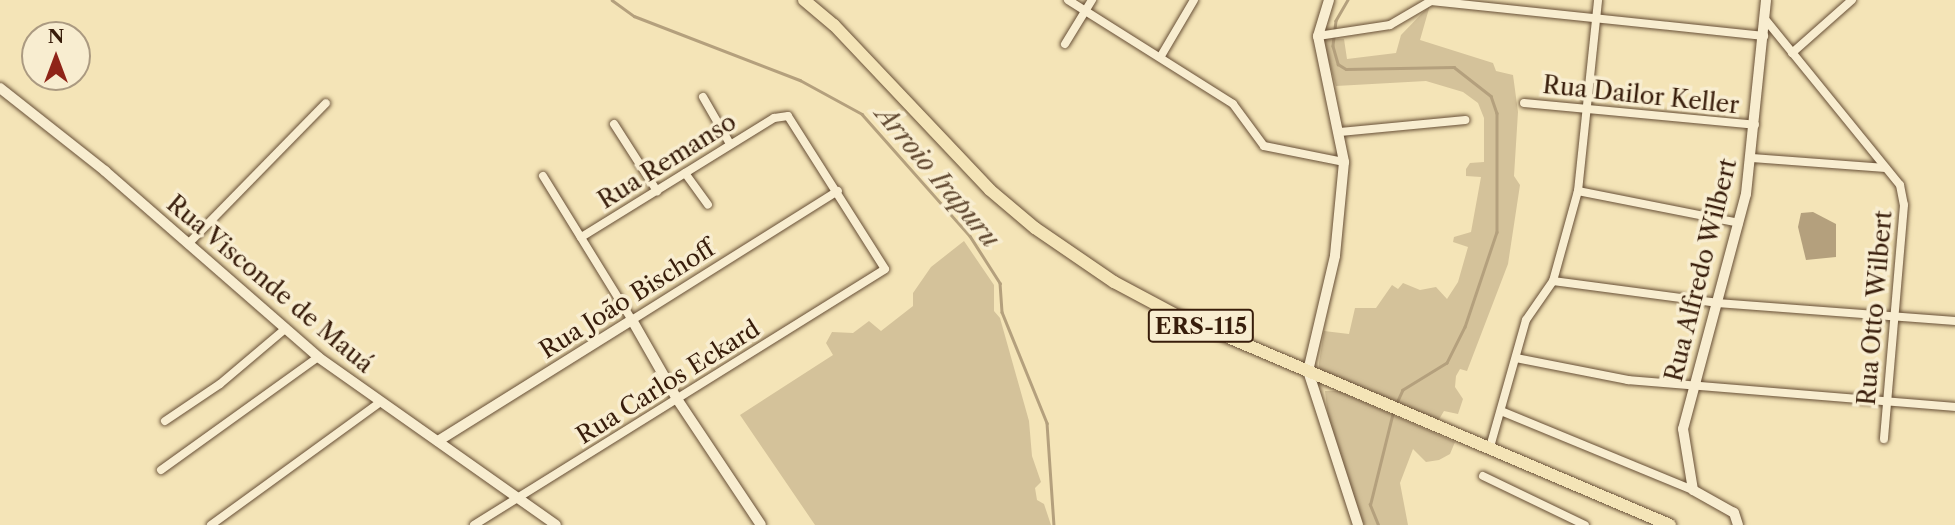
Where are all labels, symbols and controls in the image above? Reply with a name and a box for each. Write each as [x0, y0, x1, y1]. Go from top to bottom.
north arrow [21, 21, 91, 91]
text: N [48, 25, 64, 48]
street label: Rua Dailor Keller [1541, 70, 1741, 120]
water label: Arroio Irapuru [869, 100, 1005, 254]
street label: Rua Remanso [593, 107, 741, 215]
street label: Rua Alfredo Wilbert [1659, 154, 1743, 386]
street label: Rua Visconde de Mauá [160, 189, 380, 379]
street label: Rua Otto Wilbert [1852, 209, 1898, 407]
street label: Rua João Bischoff [534, 233, 720, 365]
road number: ERS-115 [1147, 306, 1255, 346]
street label: Rua Carlos Eckard [571, 314, 765, 450]

